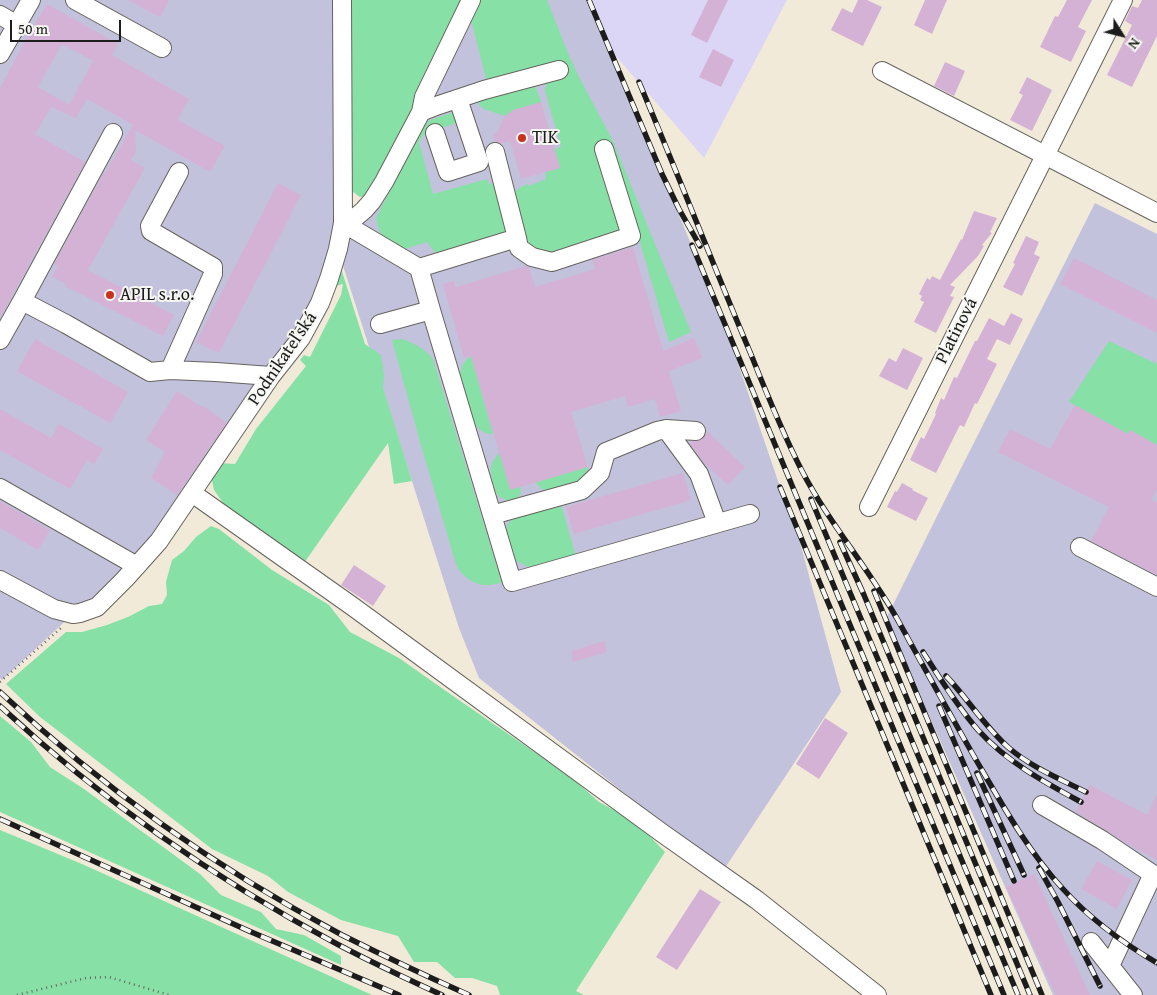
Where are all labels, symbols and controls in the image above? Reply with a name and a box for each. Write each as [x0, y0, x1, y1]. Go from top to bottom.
scale bar [12, 10, 124, 42]
north arrow [1097, 10, 1147, 60]
text: 50 m [18, 18, 48, 39]
text: N [1123, 34, 1145, 53]
place label: TIK [532, 127, 558, 149]
marker: TIK [516, 132, 528, 144]
place label: APIL s.r.o. [120, 284, 194, 306]
marker: APIL s.r.o. [104, 289, 116, 301]
street label: Platinová [931, 294, 983, 368]
street label: Podnikateľská [244, 308, 322, 410]

